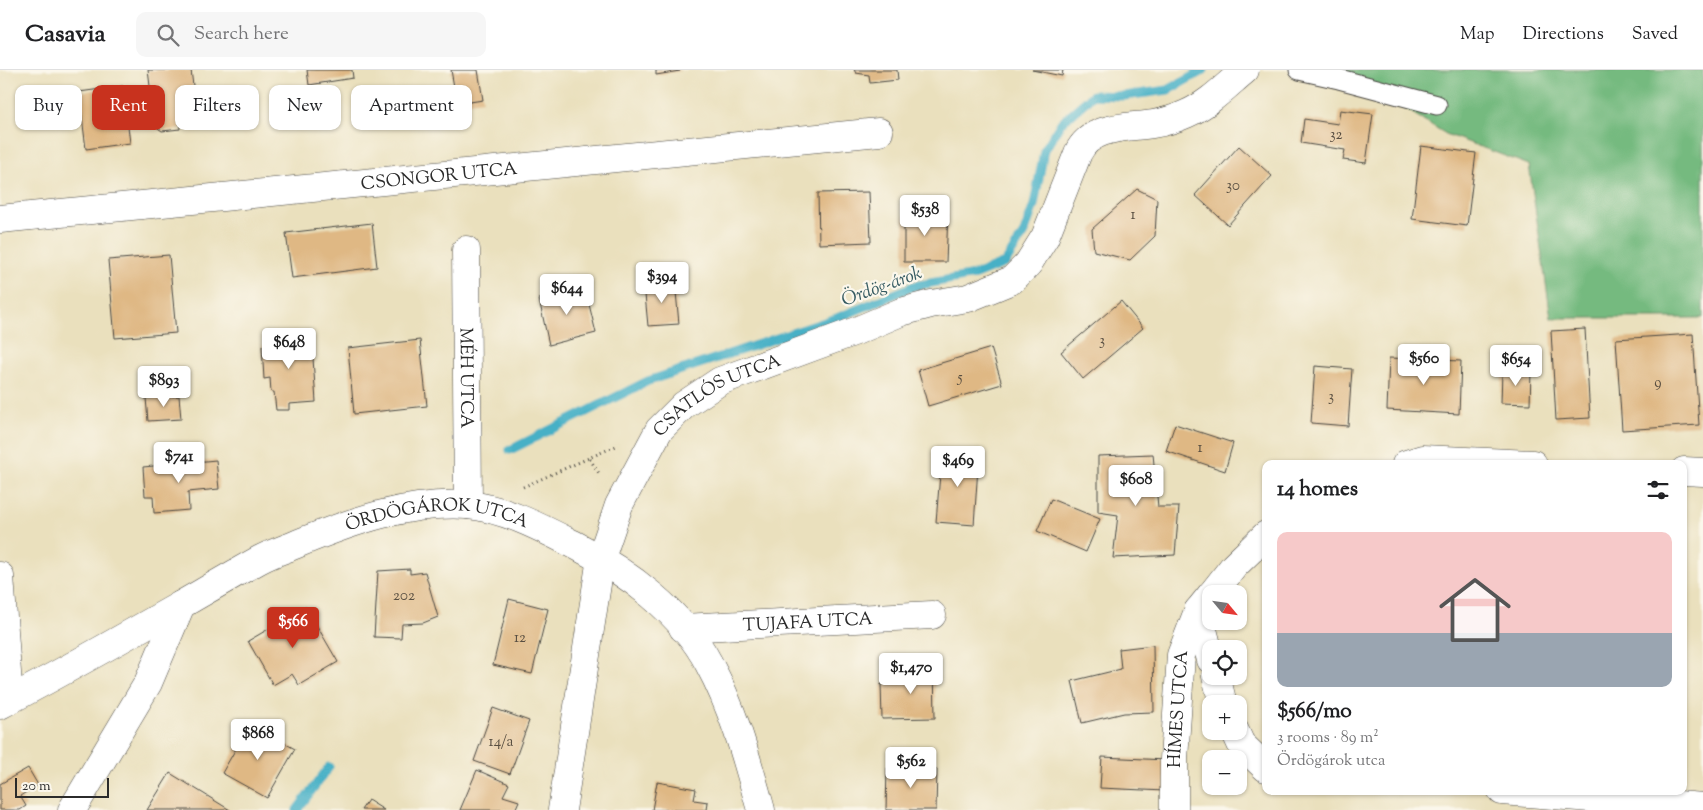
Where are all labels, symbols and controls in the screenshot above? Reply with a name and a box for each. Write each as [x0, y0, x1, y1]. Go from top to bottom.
search box [136, 12, 486, 57]
text: Casavia [25, 18, 106, 52]
icon: search [154, 21, 182, 49]
text: Search here [194, 21, 289, 48]
text: Map [1460, 22, 1495, 48]
text: Directions [1523, 22, 1604, 48]
text: Saved [1632, 22, 1678, 48]
chip: Buy [15, 85, 82, 130]
chip: Rent [92, 85, 165, 130]
chip: Filters [175, 85, 259, 130]
chip: New [269, 85, 341, 130]
chip: Apartment [351, 85, 472, 130]
house number: 32 [1329, 125, 1343, 146]
street label: CSONGOR UTCA [360, 157, 519, 198]
house number: 30 [1226, 176, 1240, 197]
pin: $538 [895, 194, 955, 237]
text: $538 [911, 199, 939, 222]
house number: 1 [1130, 205, 1136, 226]
water label: Ördög-árok [838, 260, 926, 314]
pin: $394 [632, 262, 692, 304]
text: $394 [647, 266, 677, 289]
pin: $644 [537, 274, 597, 316]
text: $644 [551, 278, 583, 301]
street label: MÉH UTCA [452, 327, 478, 429]
pin: $648 [259, 328, 319, 370]
house number: 3 [1099, 331, 1105, 352]
text: $648 [273, 332, 305, 355]
pin: $560 [1394, 344, 1454, 386]
pin: $654 [1486, 344, 1546, 387]
text: $560 [1409, 348, 1439, 371]
street label: CSATLÓS UTCA [648, 349, 785, 444]
text: $654 [1501, 349, 1531, 372]
pin: $893 [134, 366, 194, 408]
house number: 5 [956, 368, 963, 389]
text: $893 [149, 370, 179, 393]
house number: 9 [1654, 373, 1662, 394]
house number: 3 [1328, 387, 1334, 408]
house number: 1 [1197, 438, 1203, 459]
pin: $741 [149, 442, 209, 484]
text: $741 [165, 446, 193, 469]
pin: $469 [928, 446, 988, 488]
text: $469 [942, 450, 974, 473]
pin: $608 [1106, 464, 1166, 507]
text: $608 [1120, 469, 1152, 492]
text: 14 homes [1277, 475, 1358, 505]
icon: filters [1644, 476, 1672, 504]
street label: ÖRDÖGÁROK UTCA [342, 493, 533, 539]
icon: home [1430, 565, 1520, 655]
north arrow [1202, 585, 1248, 630]
map controls [1202, 585, 1247, 795]
house number: 202 [393, 586, 415, 607]
pin: $566 [263, 606, 323, 649]
street label: TUJAFA UTCA [742, 607, 874, 640]
text: $566 [278, 611, 308, 634]
house number: 12 [514, 628, 526, 649]
button: locate [1202, 640, 1247, 685]
street label: HÍMES UTCA [1163, 649, 1196, 768]
pin: $1,470 [870, 652, 952, 695]
text: $1,470 [890, 657, 932, 680]
button: + [1202, 695, 1247, 740]
text: $566/mo [1277, 697, 1352, 727]
pin: $868 [228, 718, 288, 761]
text: $868 [242, 723, 274, 746]
text: 3 rooms · 89 m² [1277, 727, 1379, 750]
house number: 14/a [489, 732, 513, 753]
pin: $562 [881, 746, 941, 789]
button: − [1202, 750, 1247, 795]
text: Ördögárok utca [1277, 750, 1385, 773]
text: $562 [896, 751, 926, 774]
scale bar [15, 775, 109, 798]
text: 20 m [22, 777, 51, 797]

